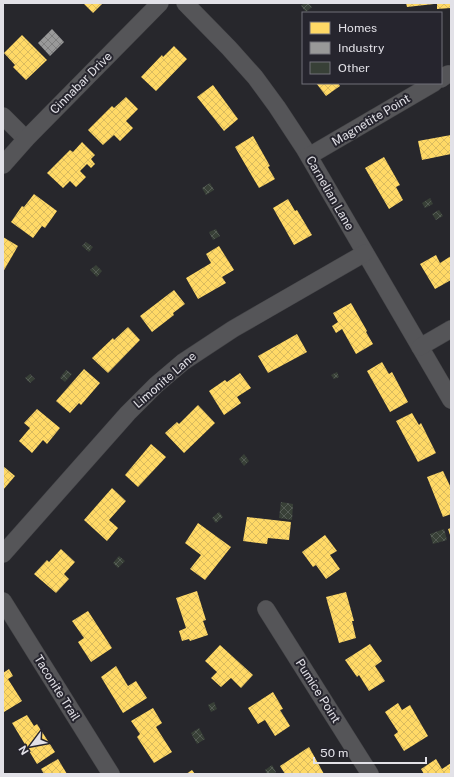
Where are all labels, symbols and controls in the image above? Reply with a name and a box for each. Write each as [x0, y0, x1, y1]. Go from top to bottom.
legend [302, 12, 442, 84]
text: Homes [338, 21, 377, 35]
text: Industry [338, 41, 385, 55]
street label: Cinnabar Drive [47, 49, 115, 117]
text: Other [338, 61, 370, 75]
street label: Magnetite Point [329, 91, 413, 149]
street label: Carnelian Lane [303, 153, 357, 233]
street label: Limonite Lane [131, 349, 199, 411]
street label: Taconite Trail [31, 653, 83, 724]
street label: Pumice Point [293, 656, 343, 726]
north arrow [12, 725, 52, 765]
scale bar [314, 739, 426, 765]
text: N [16, 743, 31, 757]
text: 50 m [320, 746, 348, 760]

